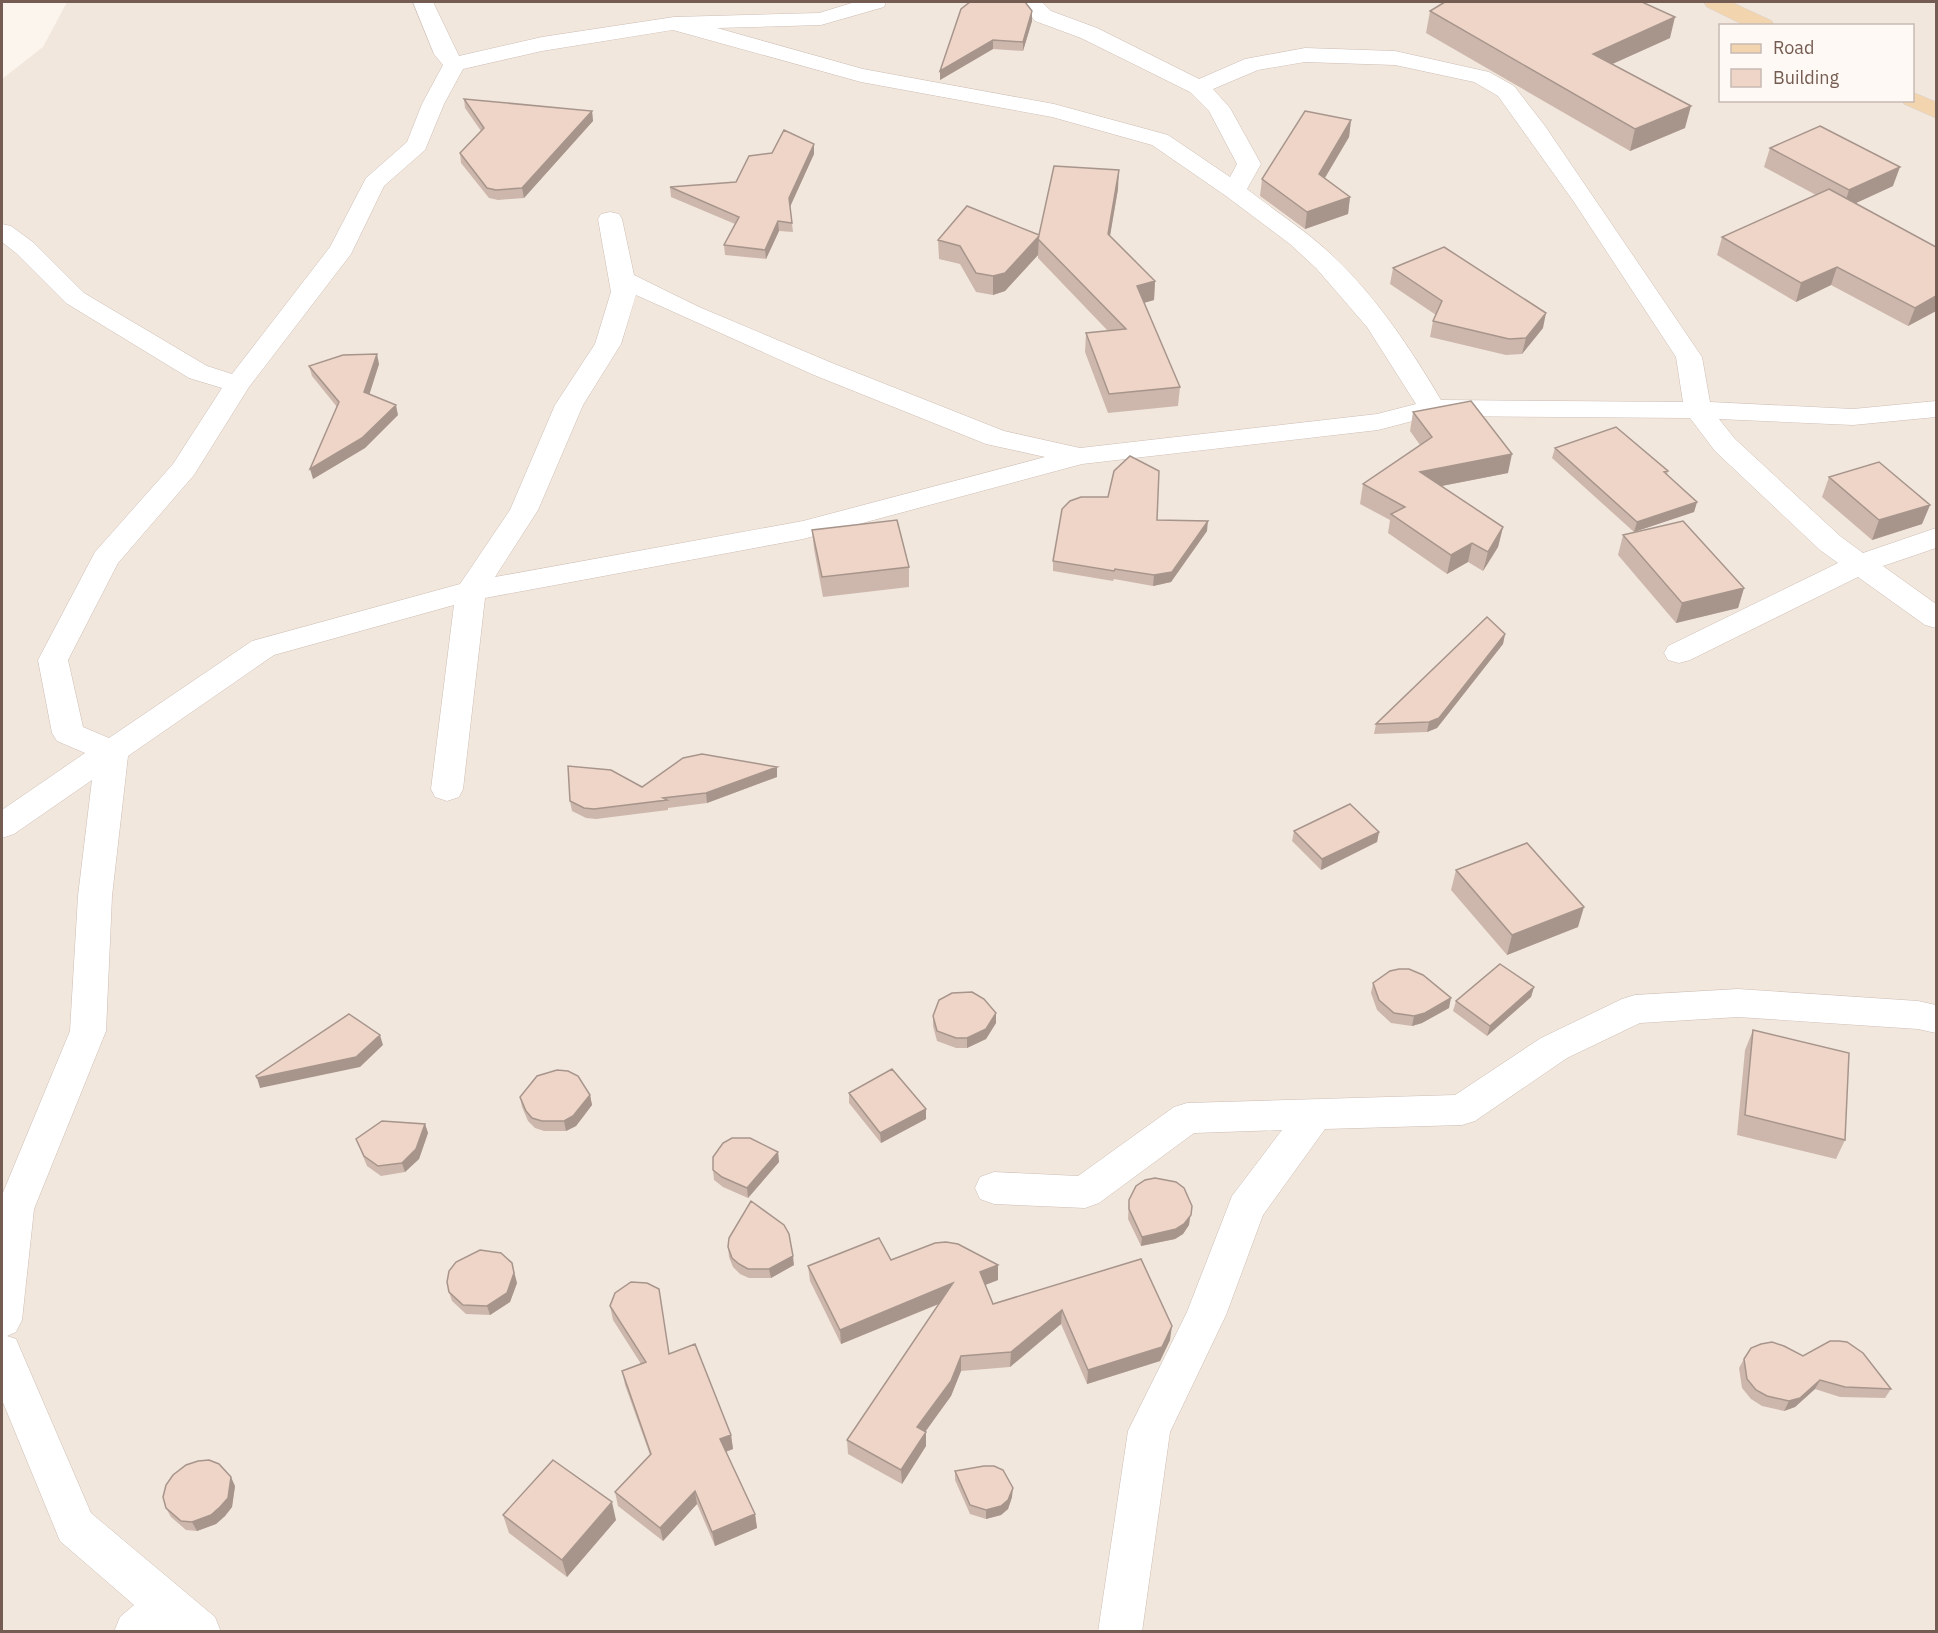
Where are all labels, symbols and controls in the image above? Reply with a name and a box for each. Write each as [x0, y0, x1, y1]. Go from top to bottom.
legend [1719, 24, 1914, 102]
text: Road [1773, 36, 1814, 59]
text: Building [1773, 66, 1840, 89]

